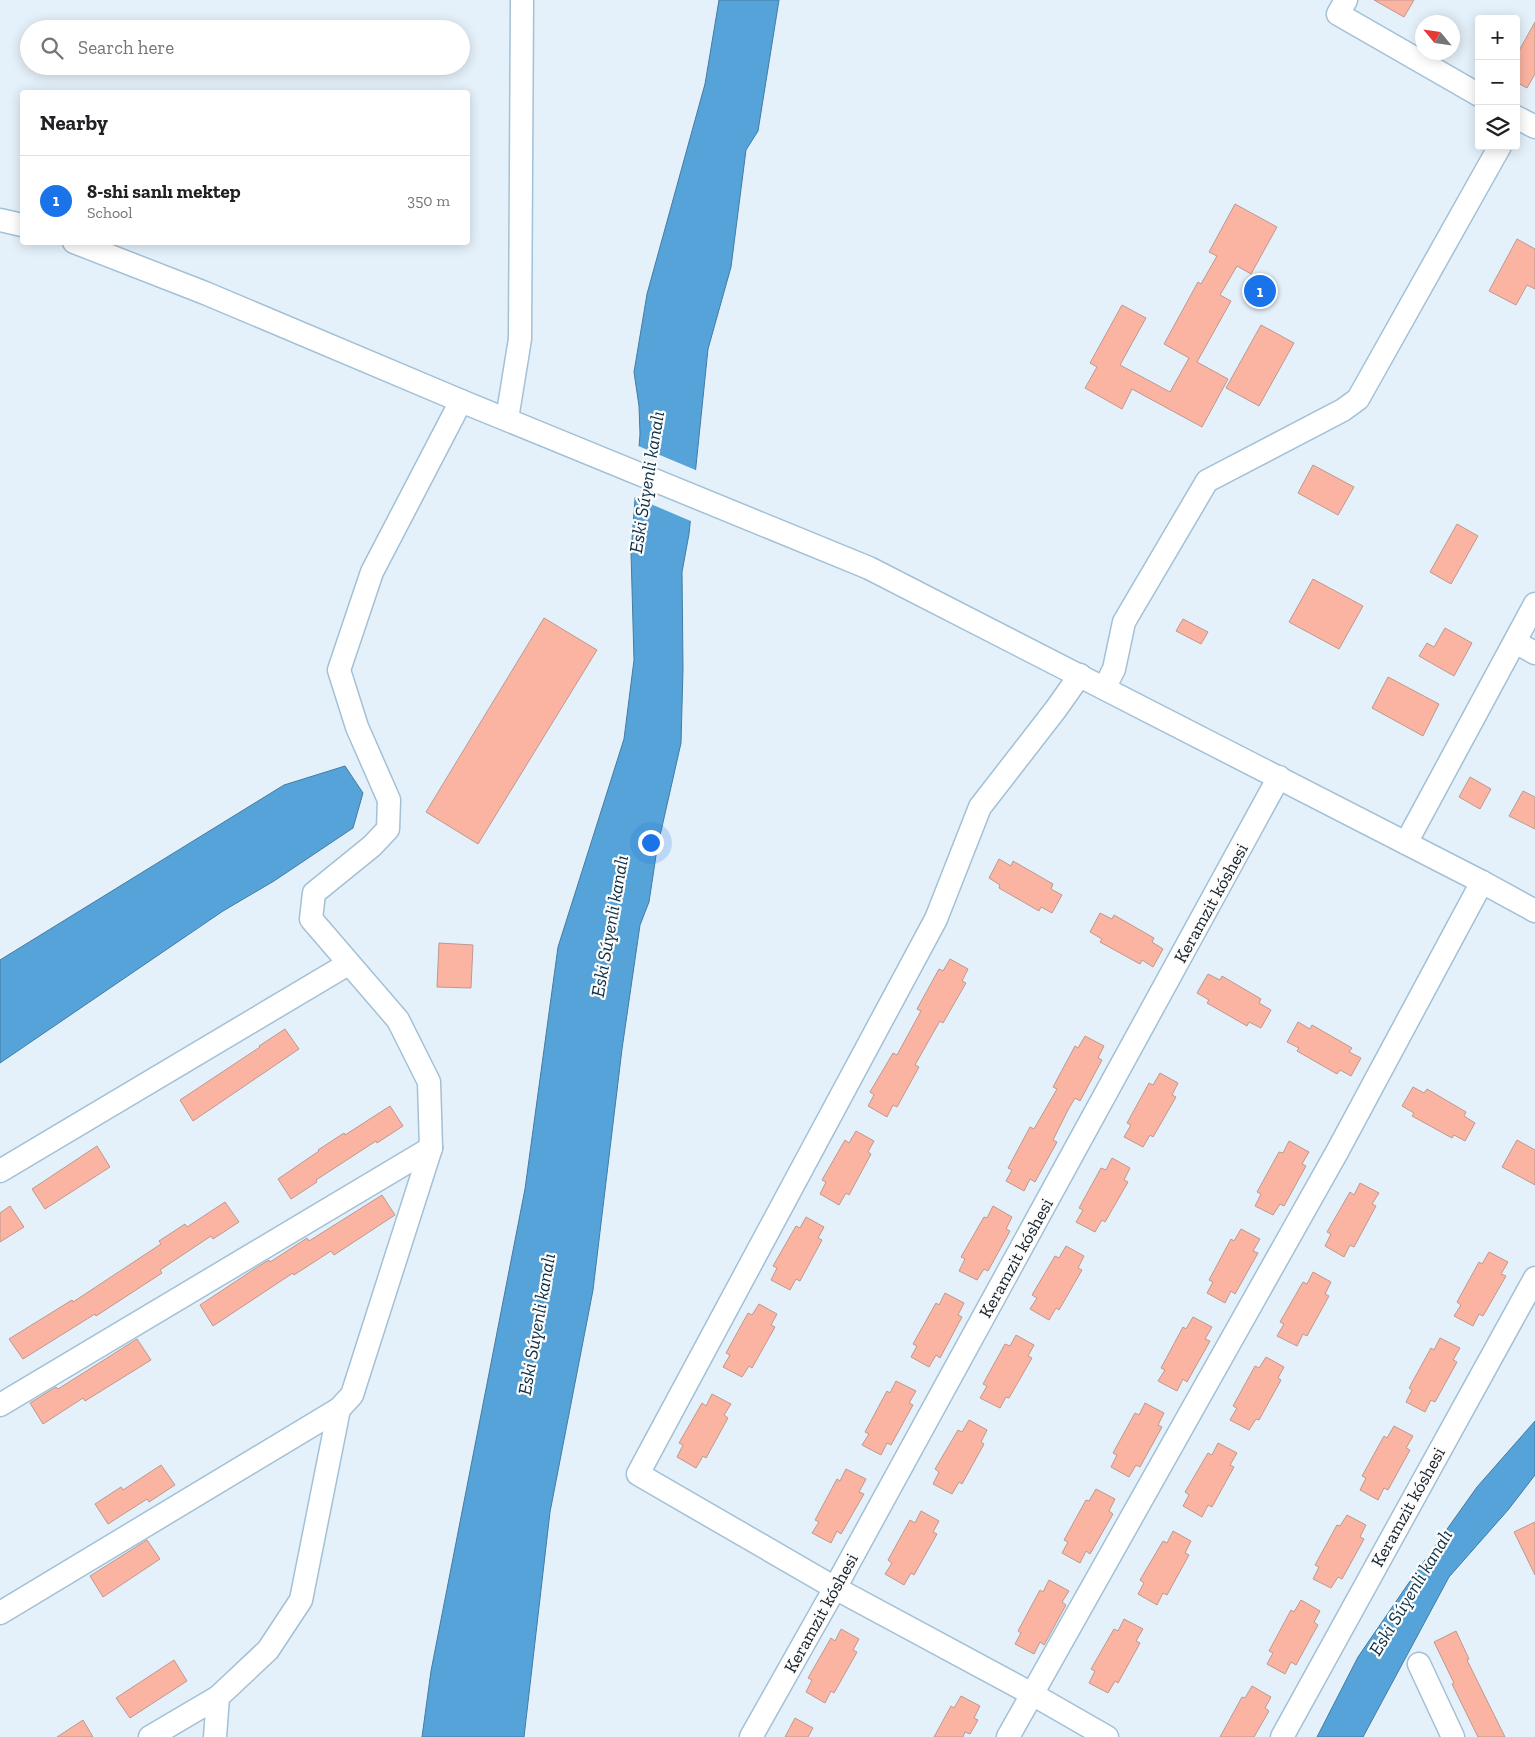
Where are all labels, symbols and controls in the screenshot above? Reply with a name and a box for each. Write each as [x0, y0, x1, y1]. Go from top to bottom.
north arrow [1415, 15, 1460, 60]
map controls [1475, 15, 1520, 150]
button: + [1475, 15, 1520, 60]
search box [20, 20, 470, 75]
icon: search [38, 34, 66, 62]
text: Search here [78, 36, 174, 59]
button: − [1475, 60, 1520, 105]
button: layers [1475, 105, 1520, 150]
text: Nearby [40, 110, 108, 135]
text: 8-shi sanlı mektep [87, 180, 241, 203]
text: 1 [53, 191, 59, 210]
text: 350 m [407, 191, 450, 210]
text: School [87, 203, 133, 222]
pin: 1 [1244, 272, 1276, 310]
water label: Eski Súyenli kanalı [624, 409, 669, 555]
your location [638, 830, 664, 856]
street label: Keramzit kóshesi [1169, 839, 1253, 967]
water label: Eski Súyenli kanalı [586, 853, 633, 999]
street label: Keramzit kóshesi [974, 1194, 1058, 1322]
water label: Eski Súyenli kanalı [513, 1251, 560, 1397]
street label: Keramzit kóshesi [1366, 1443, 1450, 1571]
water label: Eski Súyenli kanalı [1364, 1525, 1457, 1660]
street label: Keramzit kóshesi [779, 1549, 863, 1677]

